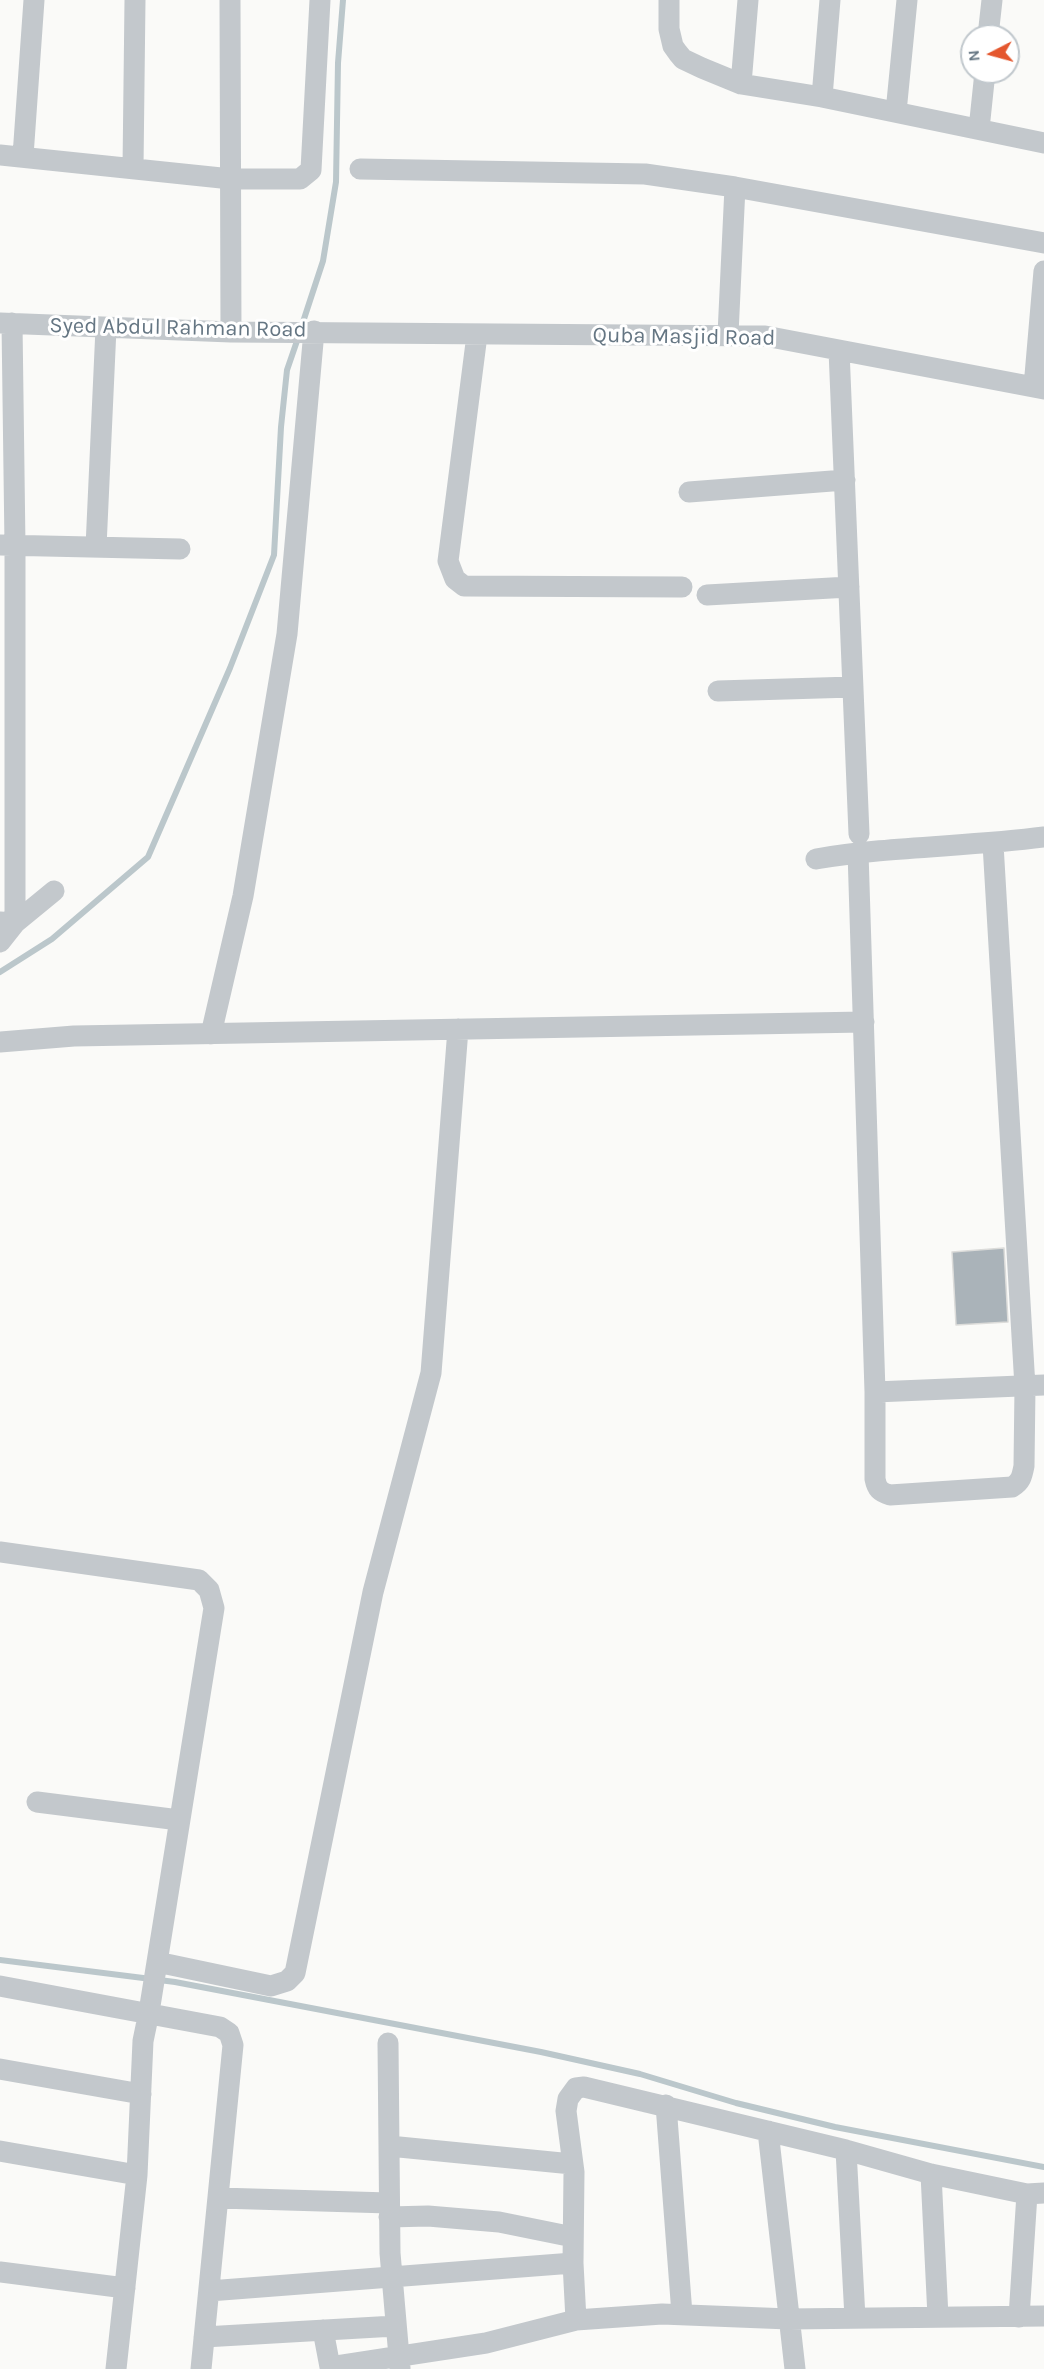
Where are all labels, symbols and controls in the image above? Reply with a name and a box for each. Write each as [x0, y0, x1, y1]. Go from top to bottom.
north arrow [960, 24, 1020, 84]
text: N [964, 49, 984, 62]
street label: Syed Abdul Rahman Road [49, 313, 307, 343]
street label: Quba Masjid Road [592, 322, 776, 352]

